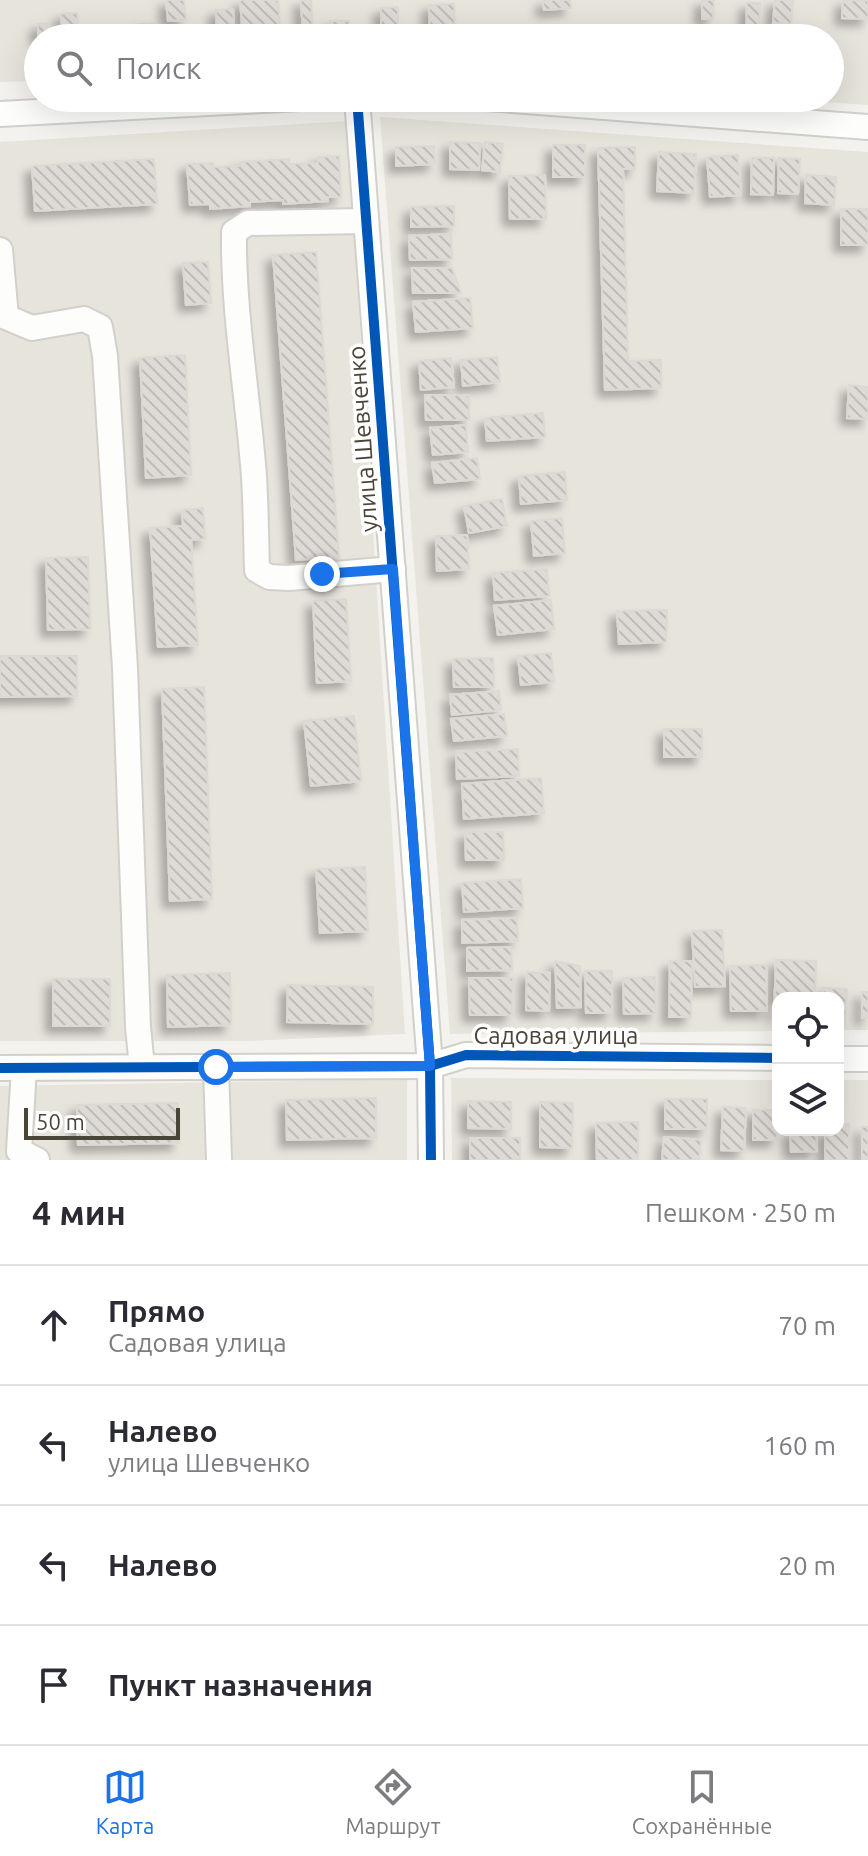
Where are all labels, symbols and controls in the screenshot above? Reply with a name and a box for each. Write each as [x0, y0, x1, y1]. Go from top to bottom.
search box [24, 24, 844, 112]
icon: search [52, 46, 96, 90]
text: Поиск [116, 51, 201, 85]
street label: улица Шевченко [343, 345, 382, 533]
route end [304, 556, 340, 592]
map controls [772, 992, 844, 1136]
button: locate [772, 992, 844, 1064]
street label: Садовая улица [474, 1022, 638, 1049]
route start [198, 1049, 234, 1085]
button: layers [772, 1064, 844, 1136]
scale bar [24, 1104, 180, 1140]
text: 50 m [36, 1109, 85, 1134]
text: 4 мин [32, 1193, 126, 1231]
text: Пешком · 250 m [645, 1198, 836, 1227]
text: Прямо [108, 1294, 205, 1328]
icon: ahead [32, 1303, 76, 1347]
text: 70 m [778, 1311, 836, 1340]
text: Садовая улица [108, 1328, 287, 1357]
text: Налево [108, 1414, 218, 1448]
icon: left [32, 1423, 76, 1467]
text: 160 m [764, 1431, 836, 1460]
text: улица Шевченко [108, 1448, 310, 1477]
icon: left [32, 1543, 76, 1587]
text: Налево [108, 1548, 218, 1582]
text: 20 m [778, 1551, 836, 1580]
icon: arrive [32, 1663, 76, 1707]
text: Пункт назначения [108, 1668, 373, 1702]
tab: Карта [96, 1765, 154, 1838]
tab: Маршрут [346, 1765, 440, 1838]
tab: Сохранённые [632, 1765, 772, 1838]

